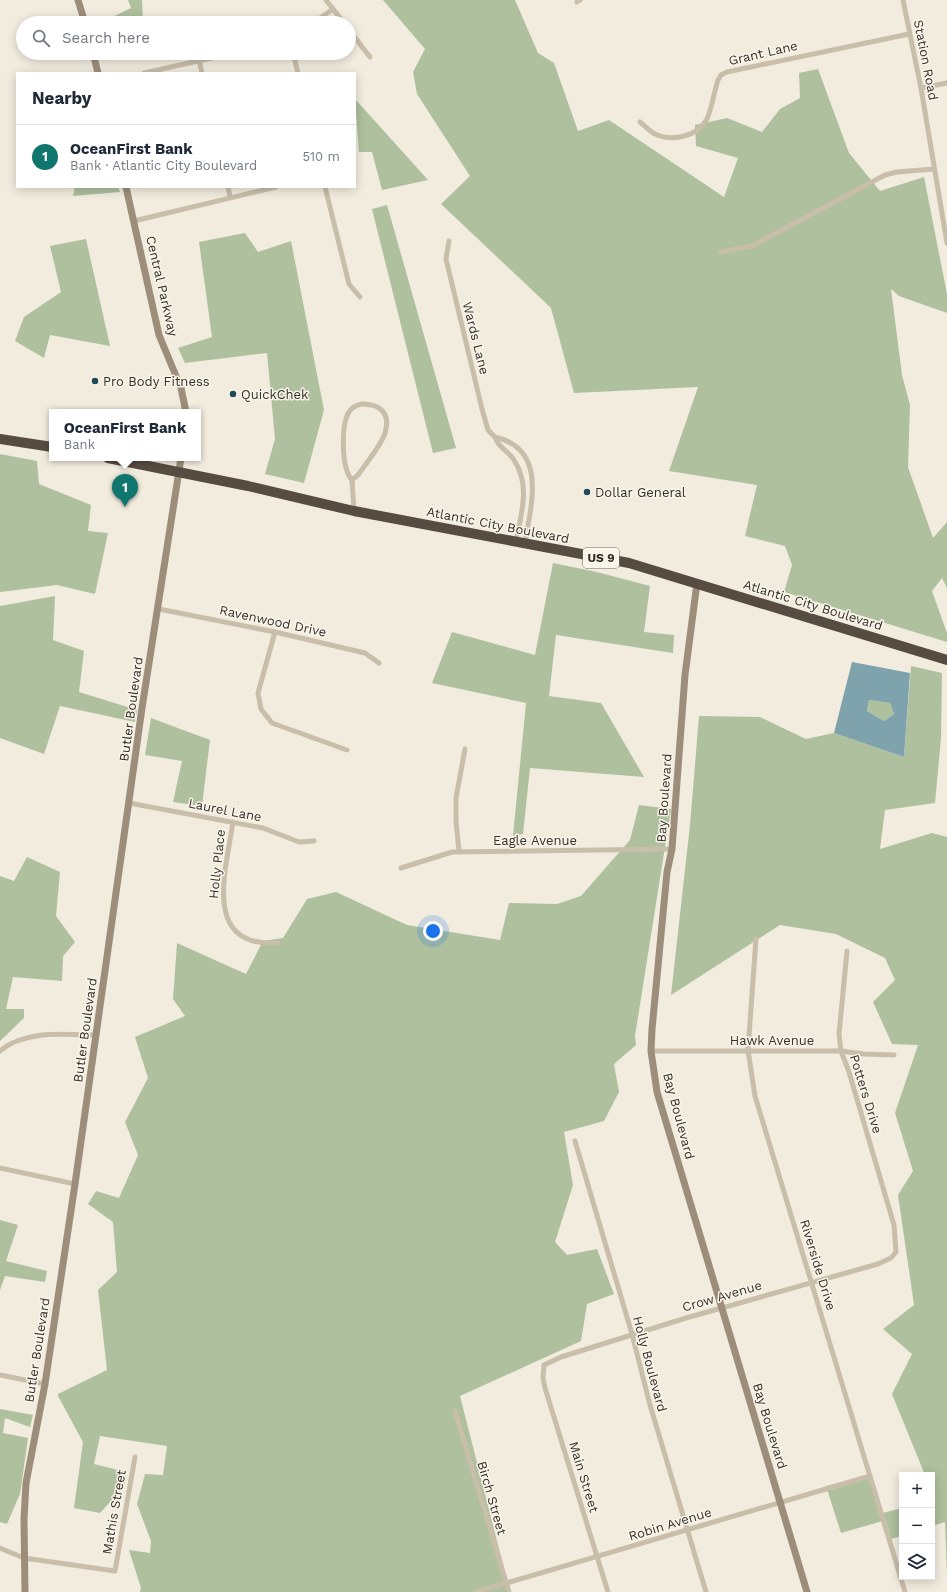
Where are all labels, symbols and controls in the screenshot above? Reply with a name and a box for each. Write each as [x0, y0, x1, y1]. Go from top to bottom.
search box [16, 16, 356, 60]
street label: Station Road [911, 18, 941, 102]
icon: search [30, 27, 52, 49]
text: Search here [62, 29, 150, 47]
street label: Grant Lane [727, 38, 799, 68]
text: Nearby [32, 88, 91, 108]
text: OceanFirst Bank [70, 140, 193, 158]
text: 1 [42, 149, 48, 164]
text: 510 m [302, 149, 340, 164]
text: Bank · Atlantic City Boulevard [70, 158, 257, 173]
street label: Central Parkway [143, 234, 181, 338]
street label: Wards Lane [460, 300, 492, 376]
place label: Pro Body Fitness [103, 374, 210, 389]
marker: Pro Body Fitness [90, 376, 100, 386]
place label: QuickChek [241, 387, 309, 402]
marker: QuickChek [228, 389, 238, 399]
popup [49, 409, 201, 461]
text: OceanFirst Bank [64, 419, 186, 437]
text: Bank [64, 437, 95, 452]
pin: 1 [112, 474, 138, 507]
place label: Dollar General [595, 485, 686, 500]
marker: Dollar General [582, 487, 592, 497]
street label: Atlantic City Boulevard [425, 504, 571, 546]
road number: US 9 [583, 548, 619, 568]
street label: Atlantic City Boulevard [742, 577, 884, 633]
street label: Ravenwood Drive [218, 602, 328, 640]
street label: Butler Boulevard [116, 656, 146, 762]
street label: Bay Boulevard [653, 753, 675, 843]
street label: Laurel Lane [187, 796, 263, 824]
street label: Holly Place [206, 829, 228, 899]
street label: Eagle Avenue [493, 833, 577, 848]
your location [423, 921, 443, 941]
street label: Butler Boulevard [70, 977, 100, 1083]
street label: Hawk Avenue [730, 1033, 814, 1048]
street label: Potters Drive [847, 1053, 885, 1135]
street label: Bay Boulevard [660, 1071, 698, 1161]
street label: Riverside Drive [797, 1218, 839, 1312]
street label: Crow Avenue [680, 1277, 764, 1315]
street label: Butler Boulevard [21, 1297, 53, 1403]
street label: Holly Boulevard [630, 1314, 670, 1414]
street label: Bay Boulevard [750, 1381, 790, 1471]
street label: Main Street [566, 1440, 602, 1515]
street label: Birch Street [474, 1459, 510, 1537]
street label: Mathis Street [99, 1468, 129, 1555]
map controls [899, 1472, 935, 1580]
button: + [899, 1472, 935, 1508]
street label: Robin Avenue [627, 1504, 713, 1544]
button: − [899, 1508, 935, 1544]
button: layers [899, 1544, 935, 1580]

